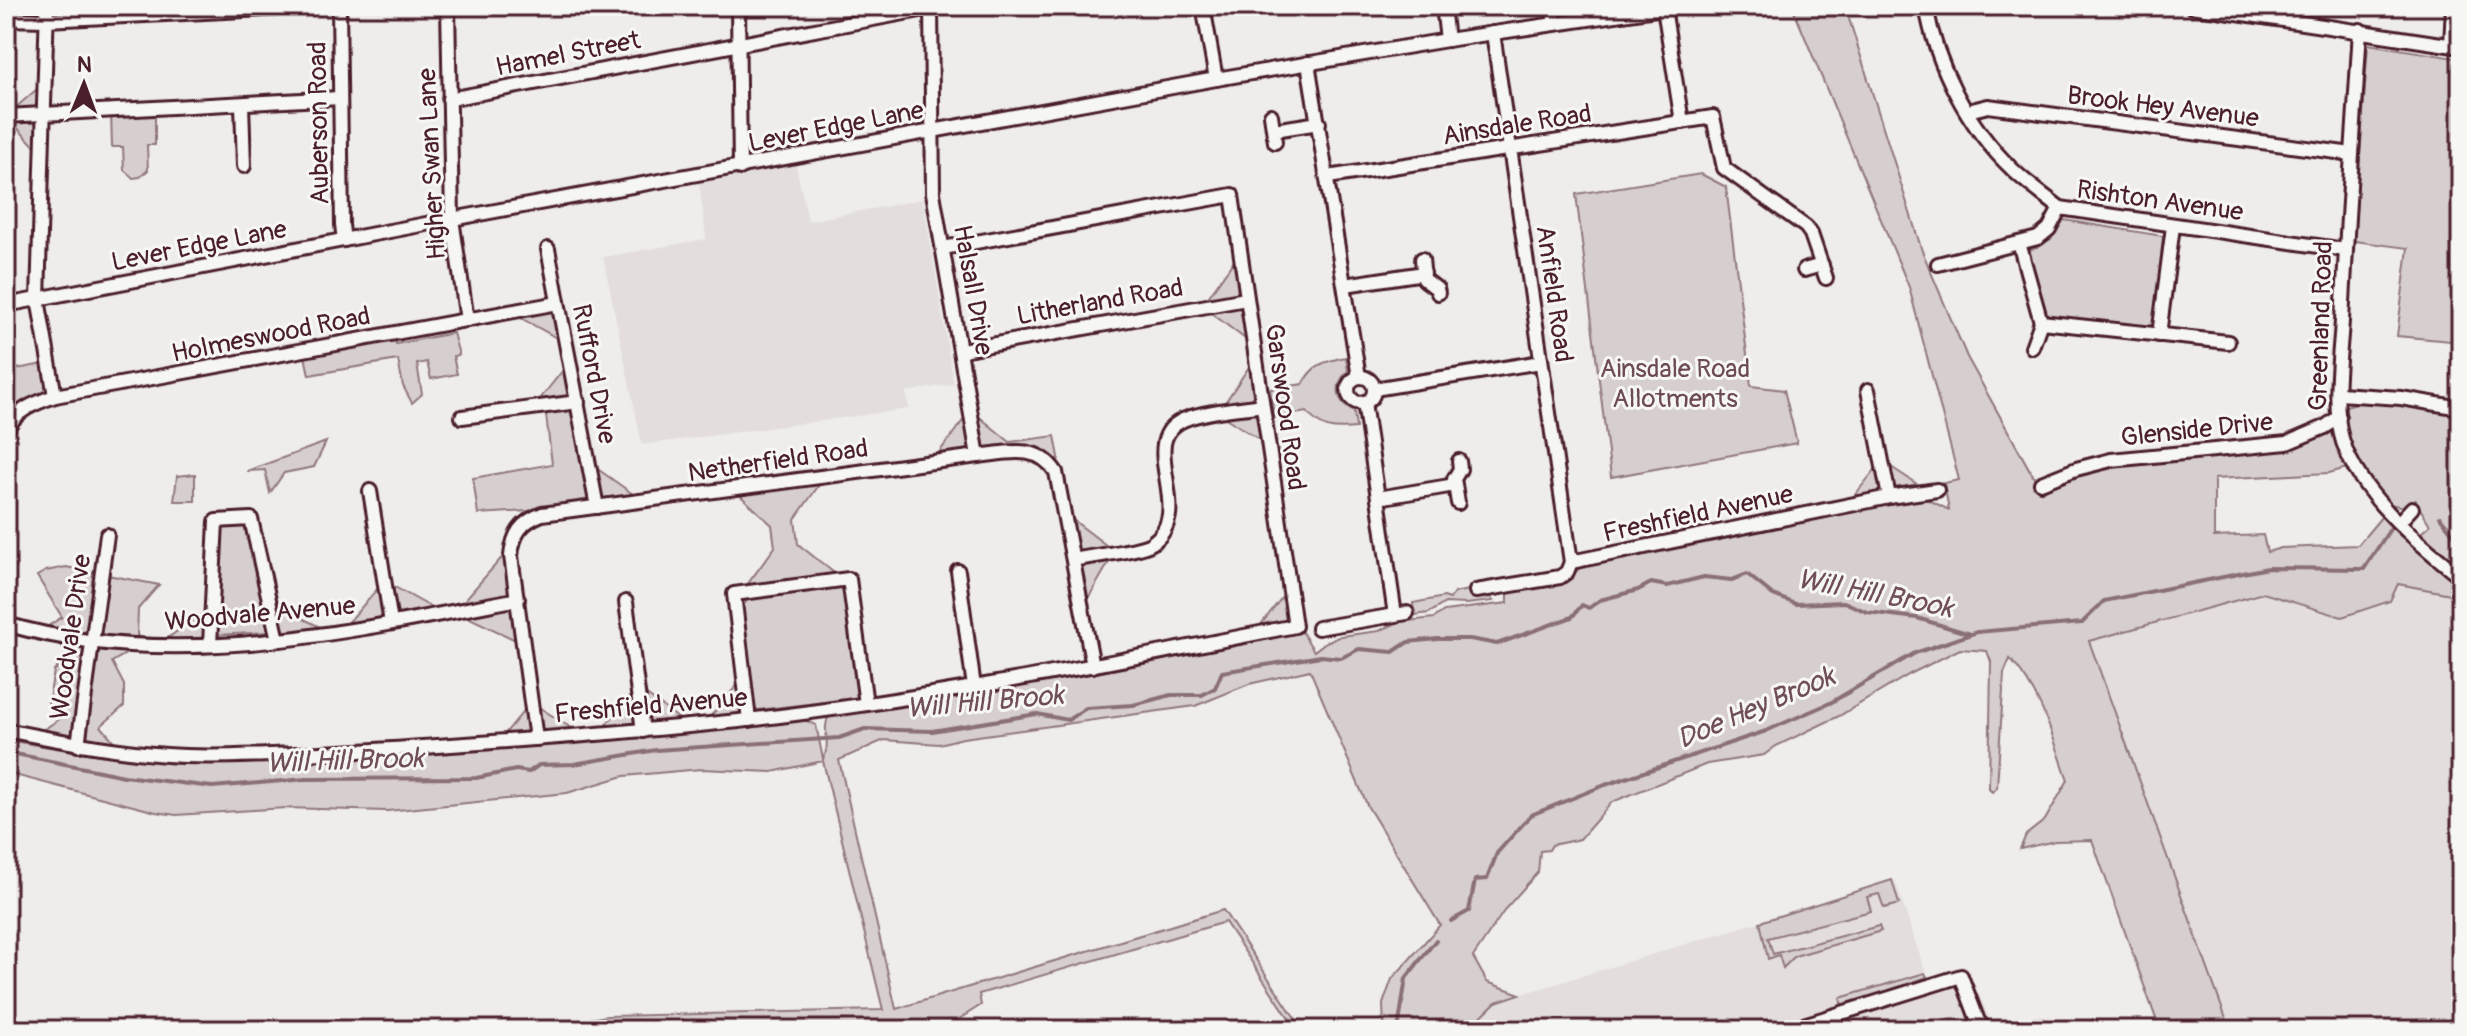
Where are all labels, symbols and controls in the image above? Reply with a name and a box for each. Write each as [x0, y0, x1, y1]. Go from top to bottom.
street label: Hamel Street [493, 24, 644, 84]
street label: Auberson Road [302, 41, 336, 205]
north arrow [44, 44, 124, 124]
text: N [77, 51, 92, 79]
street label: Higher Swan Lane [411, 67, 453, 261]
street label: Brook Hey Avenue [2065, 79, 2261, 135]
street label: Lever Edge Lane [746, 94, 927, 160]
street label: Ainsdale Road [1440, 97, 1594, 153]
street label: Rishton Avenue [2075, 173, 2246, 229]
street label: Lever Edge Lane [109, 213, 290, 279]
street label: Halsall Drive [946, 222, 1000, 358]
street label: Anfield Road [1529, 223, 1579, 365]
street label: Greenland Road [2302, 240, 2340, 412]
street label: Litherland Road [1014, 272, 1186, 332]
street label: Holmeswood Road [169, 300, 373, 370]
street label: Rufford Drive [565, 301, 623, 447]
street label: Garswood Road [1257, 322, 1313, 492]
park label: Ainsdale Road Allotments [1600, 353, 1750, 415]
street label: Glenside Drive [2119, 406, 2275, 454]
street label: Netherfield Road [686, 433, 870, 489]
street label: Freshfield Avenue [1600, 478, 1796, 550]
street label: Woodvale Drive [44, 552, 98, 722]
water label: Will Hill Brook [1794, 562, 1958, 627]
street label: Woodvale Avenue [163, 590, 357, 638]
water label: Doe Hey Brook [1672, 658, 1842, 757]
water label: Will Hill Brook [905, 678, 1067, 726]
street label: Freshfield Avenue [553, 682, 749, 730]
water label: Will Hill Brook [266, 741, 427, 781]

